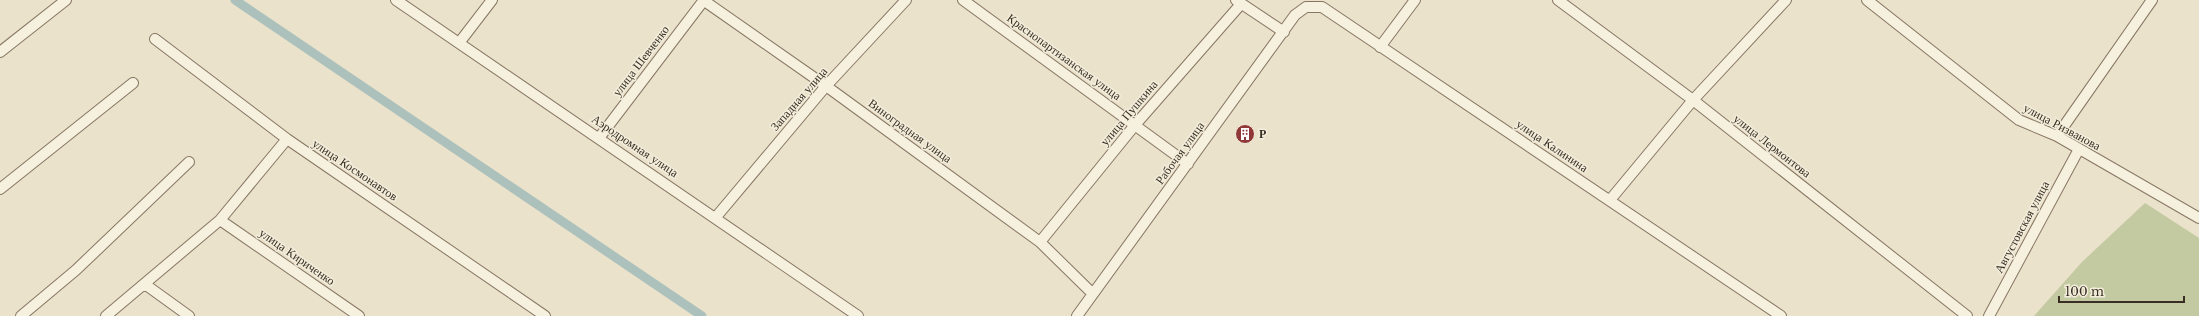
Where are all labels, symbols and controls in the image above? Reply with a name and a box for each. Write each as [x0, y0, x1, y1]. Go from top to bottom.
street label: Краснопартизанская улица [1004, 10, 1125, 104]
street label: улица Шевченко [609, 22, 672, 99]
street label: Западная улица [767, 63, 831, 134]
street label: улица Пушкина [1097, 76, 1161, 149]
street label: Виноградная улица [866, 95, 956, 166]
street label: улица Ризванова [2021, 100, 2104, 153]
street label: Аэродромная улица [589, 111, 682, 180]
street label: улица Лермонтова [1731, 111, 1815, 181]
street label: улица Калинина [1514, 116, 1592, 175]
street label: Рабочая улица [1152, 118, 1208, 187]
building icon: Р [1234, 123, 1256, 145]
place label: Р [1259, 126, 1266, 141]
street label: улица Космонавтов [310, 136, 401, 204]
street label: Августовская улица [1991, 178, 2052, 275]
street label: улица Кириченко [257, 225, 338, 288]
scale bar [2059, 278, 2184, 304]
text: 100 m [2065, 284, 2104, 299]

